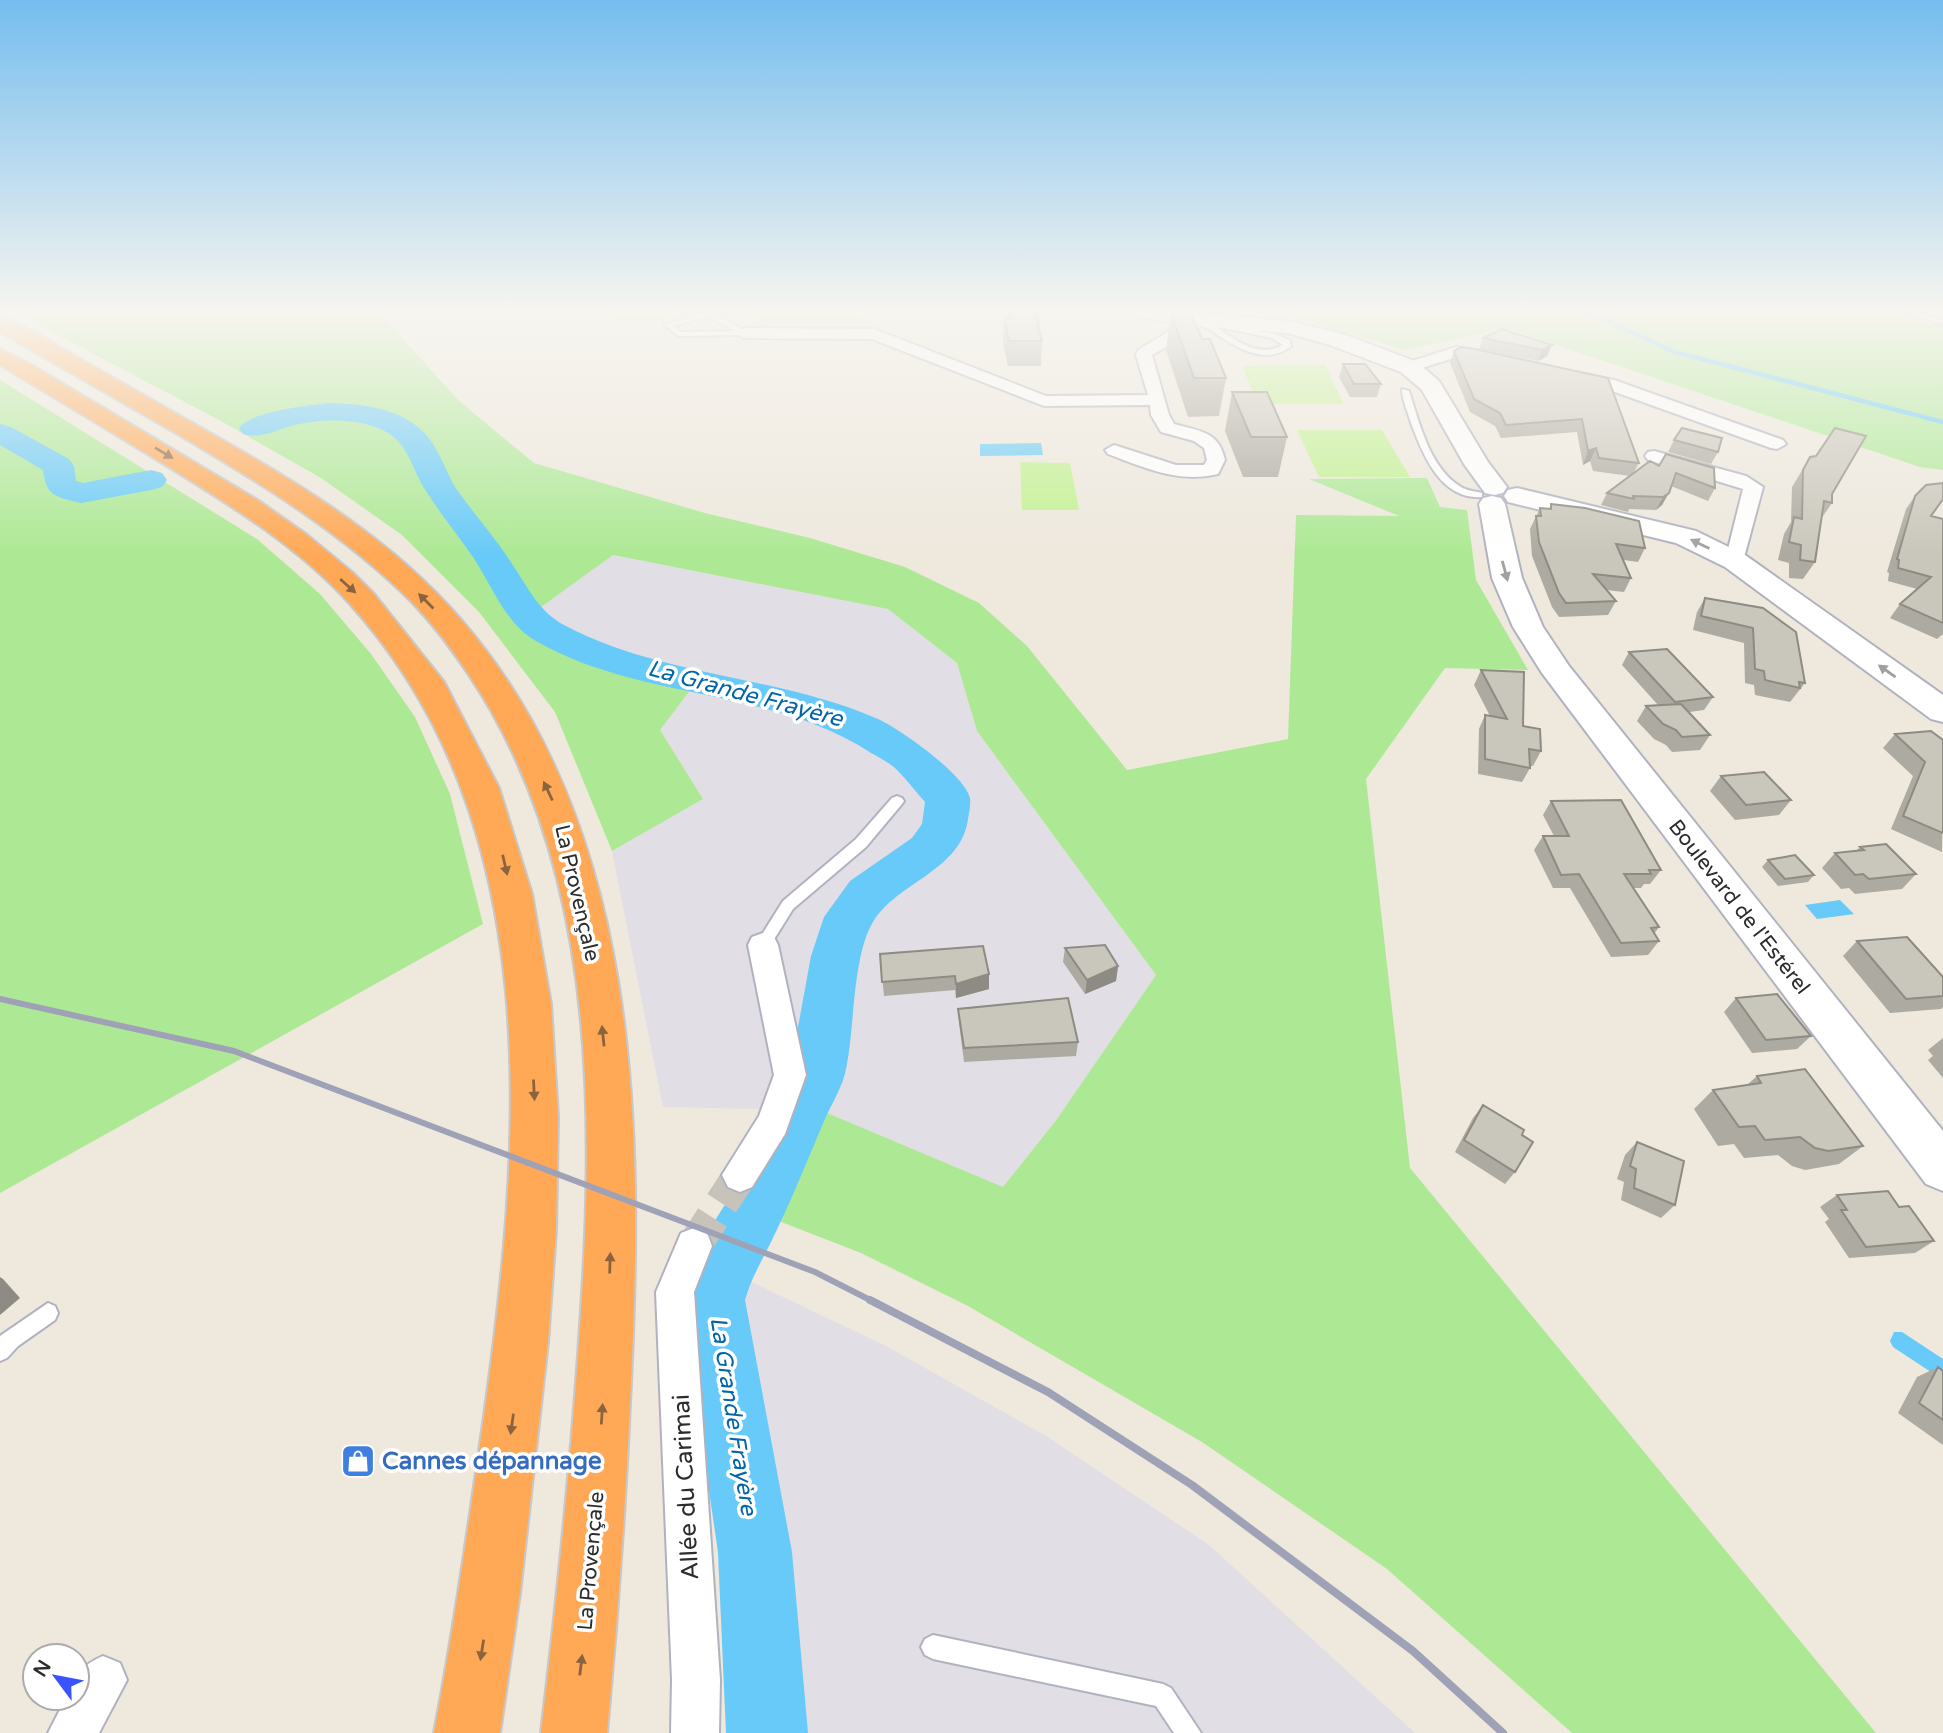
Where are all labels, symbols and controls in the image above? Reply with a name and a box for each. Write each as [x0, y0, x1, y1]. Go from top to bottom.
one-way arrow [154, 447, 173, 460]
one-way arrow [1690, 538, 1710, 549]
one-way arrow [1501, 560, 1511, 581]
one-way arrow [339, 578, 357, 594]
one-way arrow [418, 593, 435, 610]
water label: La Grande Frayère [645, 655, 847, 734]
one-way arrow [1878, 664, 1896, 678]
one-way arrow [542, 781, 554, 801]
street label: Boulevard de l'Estérel [1663, 815, 1815, 999]
street label: La Provençale [549, 822, 605, 964]
one-way arrow [500, 854, 511, 876]
one-way arrow [597, 1025, 608, 1047]
one-way arrow [529, 1080, 540, 1102]
one-way arrow [605, 1252, 616, 1274]
water label: La Grande Frayère [703, 1315, 763, 1519]
street label: Allée du Carimai [667, 1393, 705, 1581]
one-way arrow [597, 1403, 608, 1425]
one-way arrow [506, 1413, 517, 1435]
shop icon: Cannes dépannage [339, 1442, 377, 1480]
place label: Cannes dépannage [382, 1447, 602, 1476]
street label: La Provençale [572, 1490, 610, 1632]
one-way arrow [476, 1639, 487, 1661]
north arrow [21, 1642, 91, 1712]
one-way arrow [576, 1654, 587, 1676]
text: N [29, 1656, 56, 1681]

